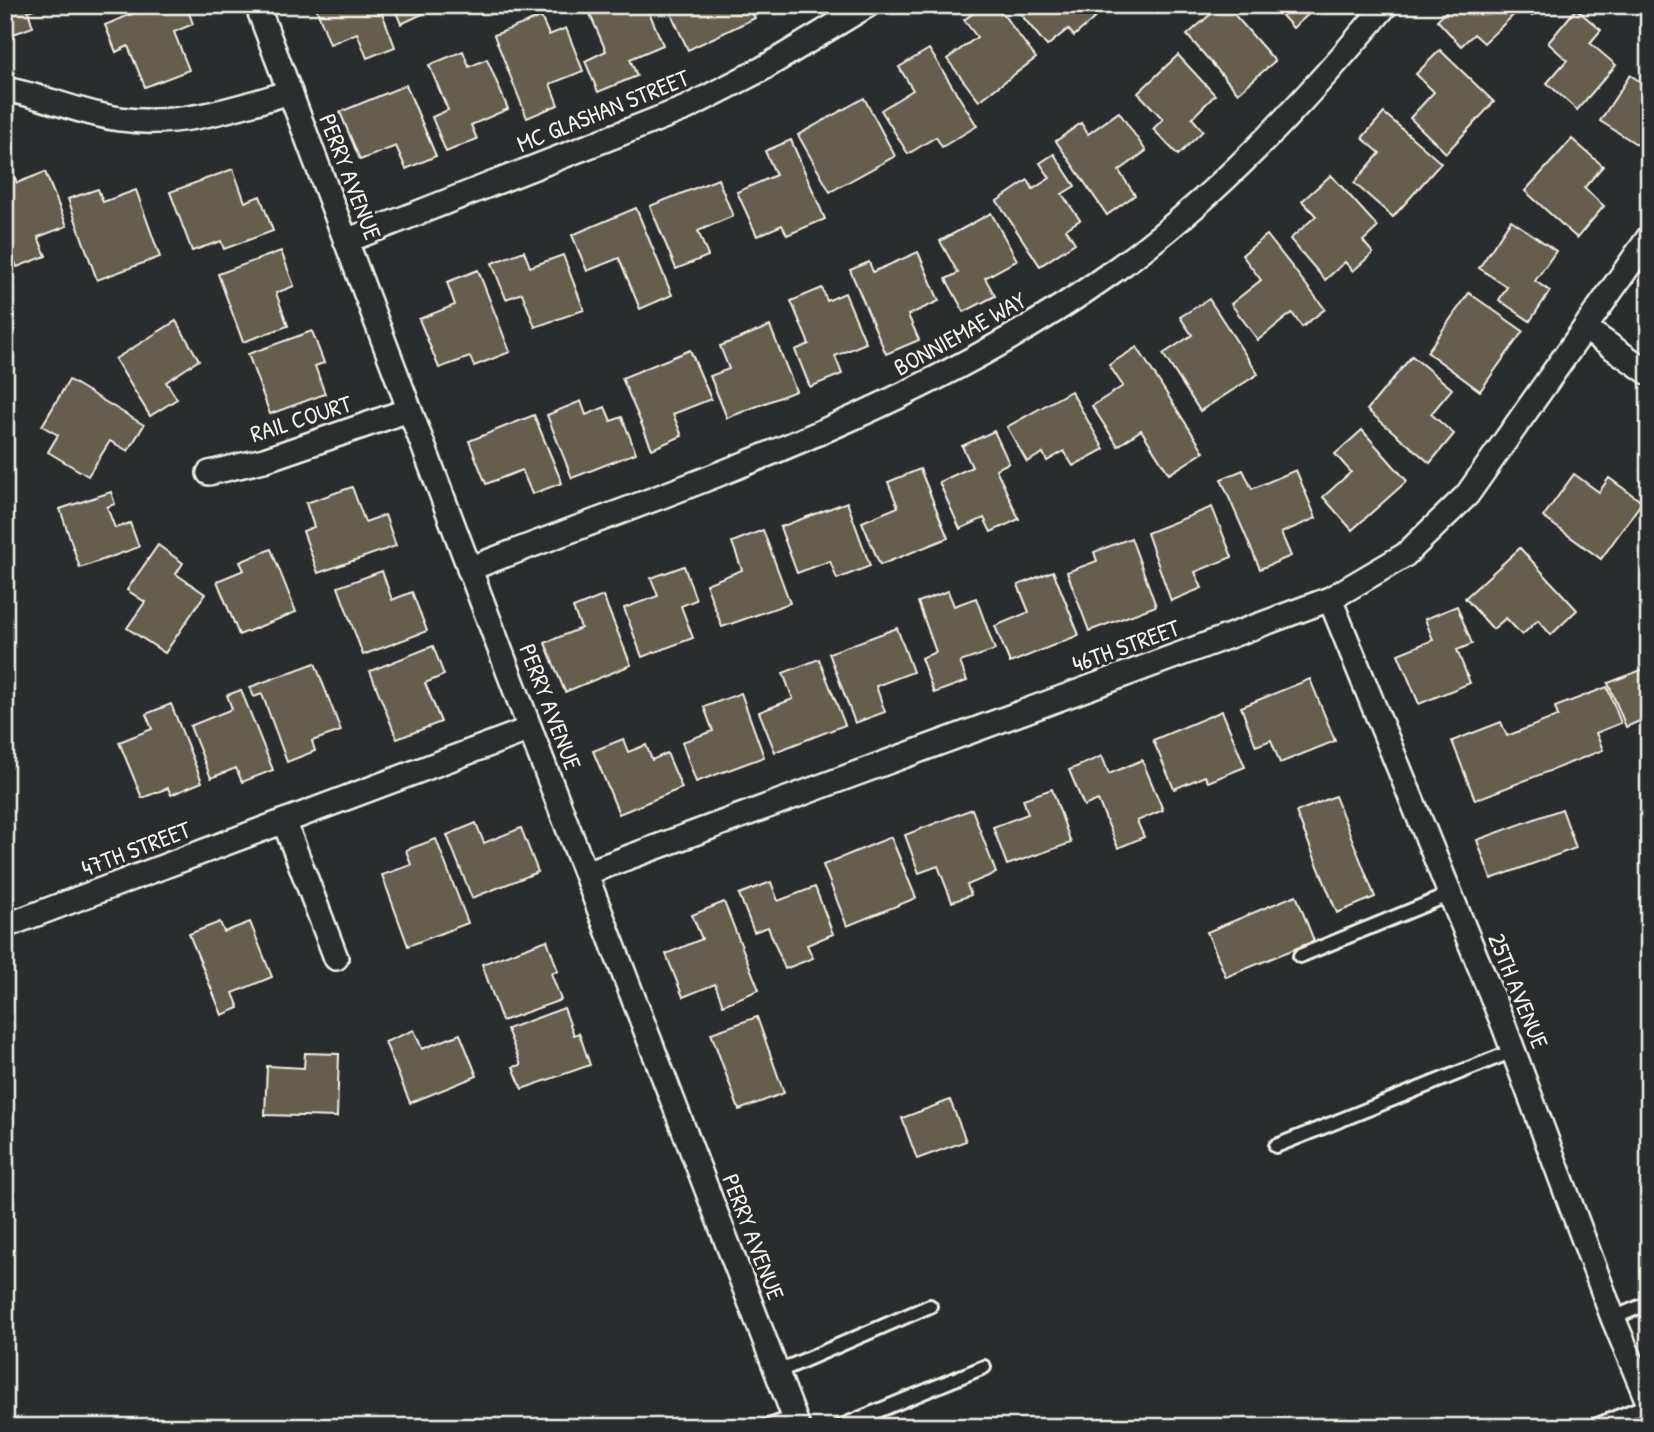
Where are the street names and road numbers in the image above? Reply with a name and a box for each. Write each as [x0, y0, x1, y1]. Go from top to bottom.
street label: MC GLASHAN STREET [512, 61, 694, 159]
street label: PERRY AVENUE [312, 109, 390, 245]
street label: BONNIEMAE WAY [888, 283, 1032, 383]
street label: RAIL COURT [246, 386, 356, 449]
street label: 46TH STREET [1067, 611, 1185, 679]
street label: PERRY AVENUE [512, 639, 590, 775]
street label: 47TH STREET [76, 812, 196, 884]
street label: 25TH AVENUE [1481, 928, 1557, 1053]
street label: PERRY AVENUE [715, 1169, 793, 1305]

